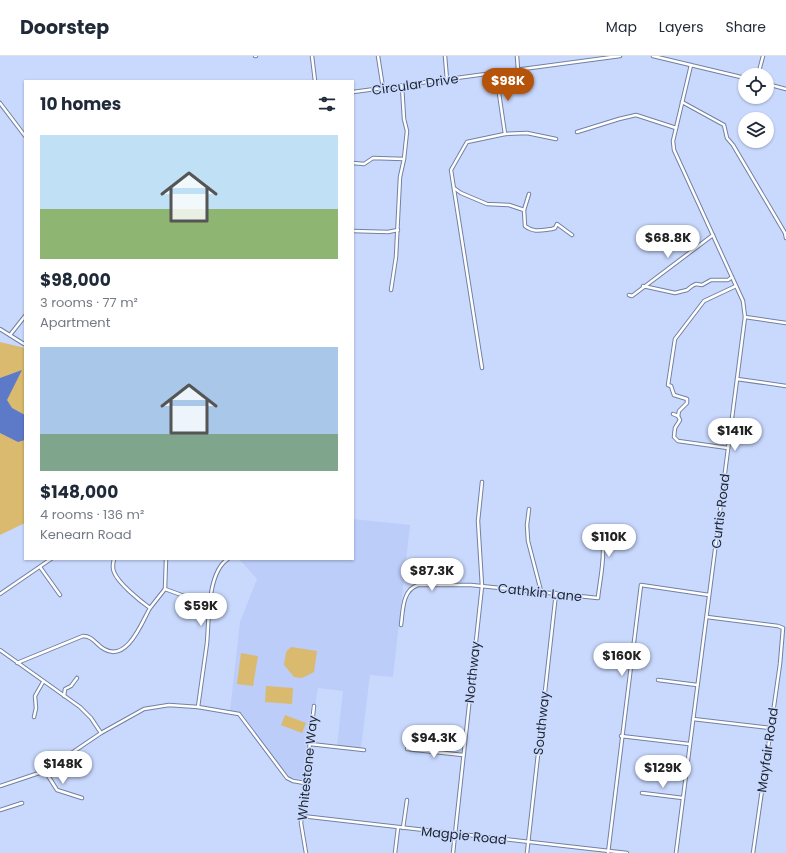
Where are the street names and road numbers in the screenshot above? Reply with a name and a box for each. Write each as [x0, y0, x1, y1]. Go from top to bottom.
street label: Circular Drive [371, 69, 460, 100]
street label: Curtis Road [706, 473, 735, 550]
street label: Cathkin Lane [497, 579, 583, 606]
street label: Northway [460, 639, 485, 704]
street label: Southway [529, 690, 554, 756]
street label: Mayfair Road [752, 706, 783, 794]
street label: Whitestone Way [293, 714, 323, 821]
street label: Magpie Road [420, 822, 508, 849]

